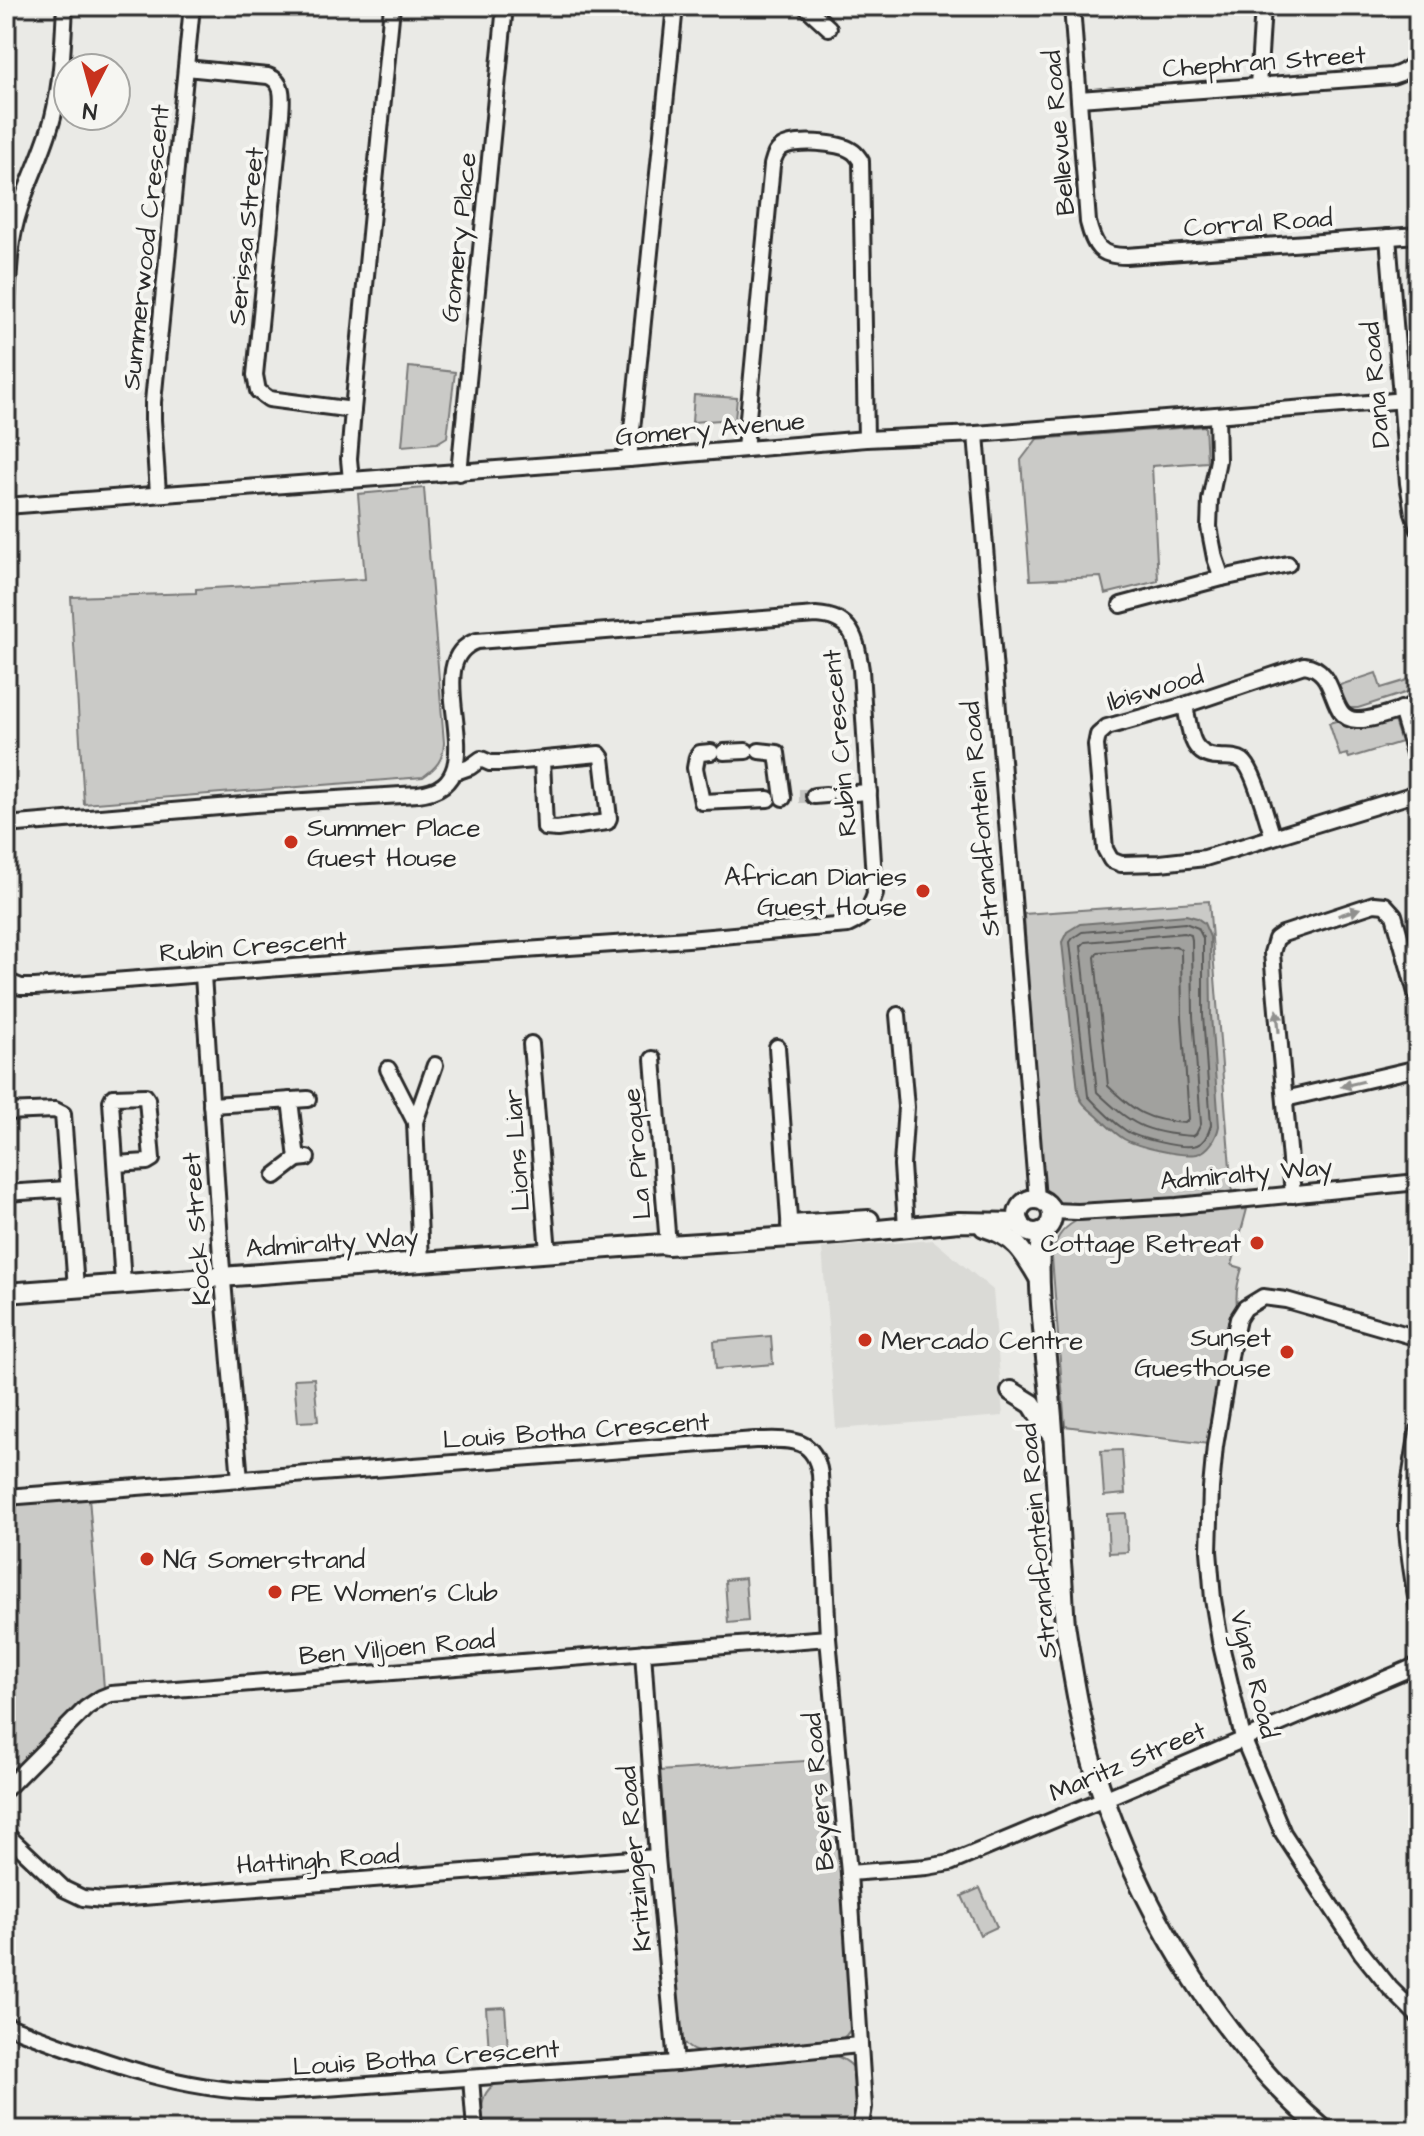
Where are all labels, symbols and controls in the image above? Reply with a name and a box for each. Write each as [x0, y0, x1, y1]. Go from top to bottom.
street label: Chephran Street [1161, 37, 1368, 87]
street label: Bellevue Road [1034, 49, 1084, 217]
north arrow [52, 52, 132, 132]
text: N [81, 94, 99, 127]
street label: Summerwood Crescent [113, 102, 179, 392]
street label: Serissa Street [219, 145, 273, 327]
street label: Gomery Place [432, 151, 488, 324]
street label: Corral Road [1182, 200, 1334, 246]
street label: Dana Road [1353, 320, 1399, 449]
street label: Gomery Avenue [614, 403, 807, 457]
street label: Rubin Crescent [814, 647, 866, 838]
street label: Ibiswood [1103, 657, 1208, 721]
street label: Strandfontein Road [953, 700, 1009, 938]
place label: Summer Place Guest House [307, 810, 481, 876]
marker: Summer Place Guest House [282, 833, 300, 851]
place label: African Diaries Guest House [724, 859, 907, 925]
marker: African Diaries Guest House [914, 882, 932, 900]
one-way arrow [1338, 906, 1362, 918]
street label: Rubin Crescent [158, 922, 348, 971]
one-way arrow [1272, 1008, 1285, 1033]
one-way arrow [1339, 1078, 1364, 1091]
street label: La Piroque [613, 1087, 661, 1221]
street label: Lions Liar [495, 1088, 539, 1212]
street label: Admiralty Way [1158, 1149, 1334, 1201]
street label: Kock Street [174, 1151, 220, 1307]
street label: Admiralty Way [245, 1219, 420, 1269]
place label: Cottage Retreat [1041, 1226, 1241, 1264]
marker: Cottage Retreat [1248, 1234, 1266, 1252]
place label: Sunset Guesthouse [1134, 1320, 1271, 1386]
place label: Mercado Centre [881, 1323, 1083, 1359]
marker: Mercado Centre [856, 1331, 874, 1349]
marker: Sunset Guesthouse [1278, 1343, 1296, 1361]
street label: Louis Botha Crescent [442, 1404, 711, 1458]
street label: Strandfontein Road [1010, 1422, 1066, 1660]
place label: NG Somerstrand [163, 1542, 365, 1578]
marker: NG Somerstrand [138, 1550, 156, 1568]
place label: PE Women’s Club [291, 1575, 498, 1611]
marker: PE Women’s Club [266, 1583, 284, 1601]
street label: Vigne Road [1219, 1606, 1287, 1743]
street label: Ben Viljoen Road [298, 1621, 497, 1675]
street label: Beyers Road [794, 1711, 846, 1872]
street label: Maritz Street [1043, 1713, 1212, 1811]
street label: Kritzinger Road [609, 1764, 663, 1953]
street label: Hattingh Road [235, 1836, 401, 1886]
street label: Louis Botha Crescent [292, 2031, 561, 2085]

